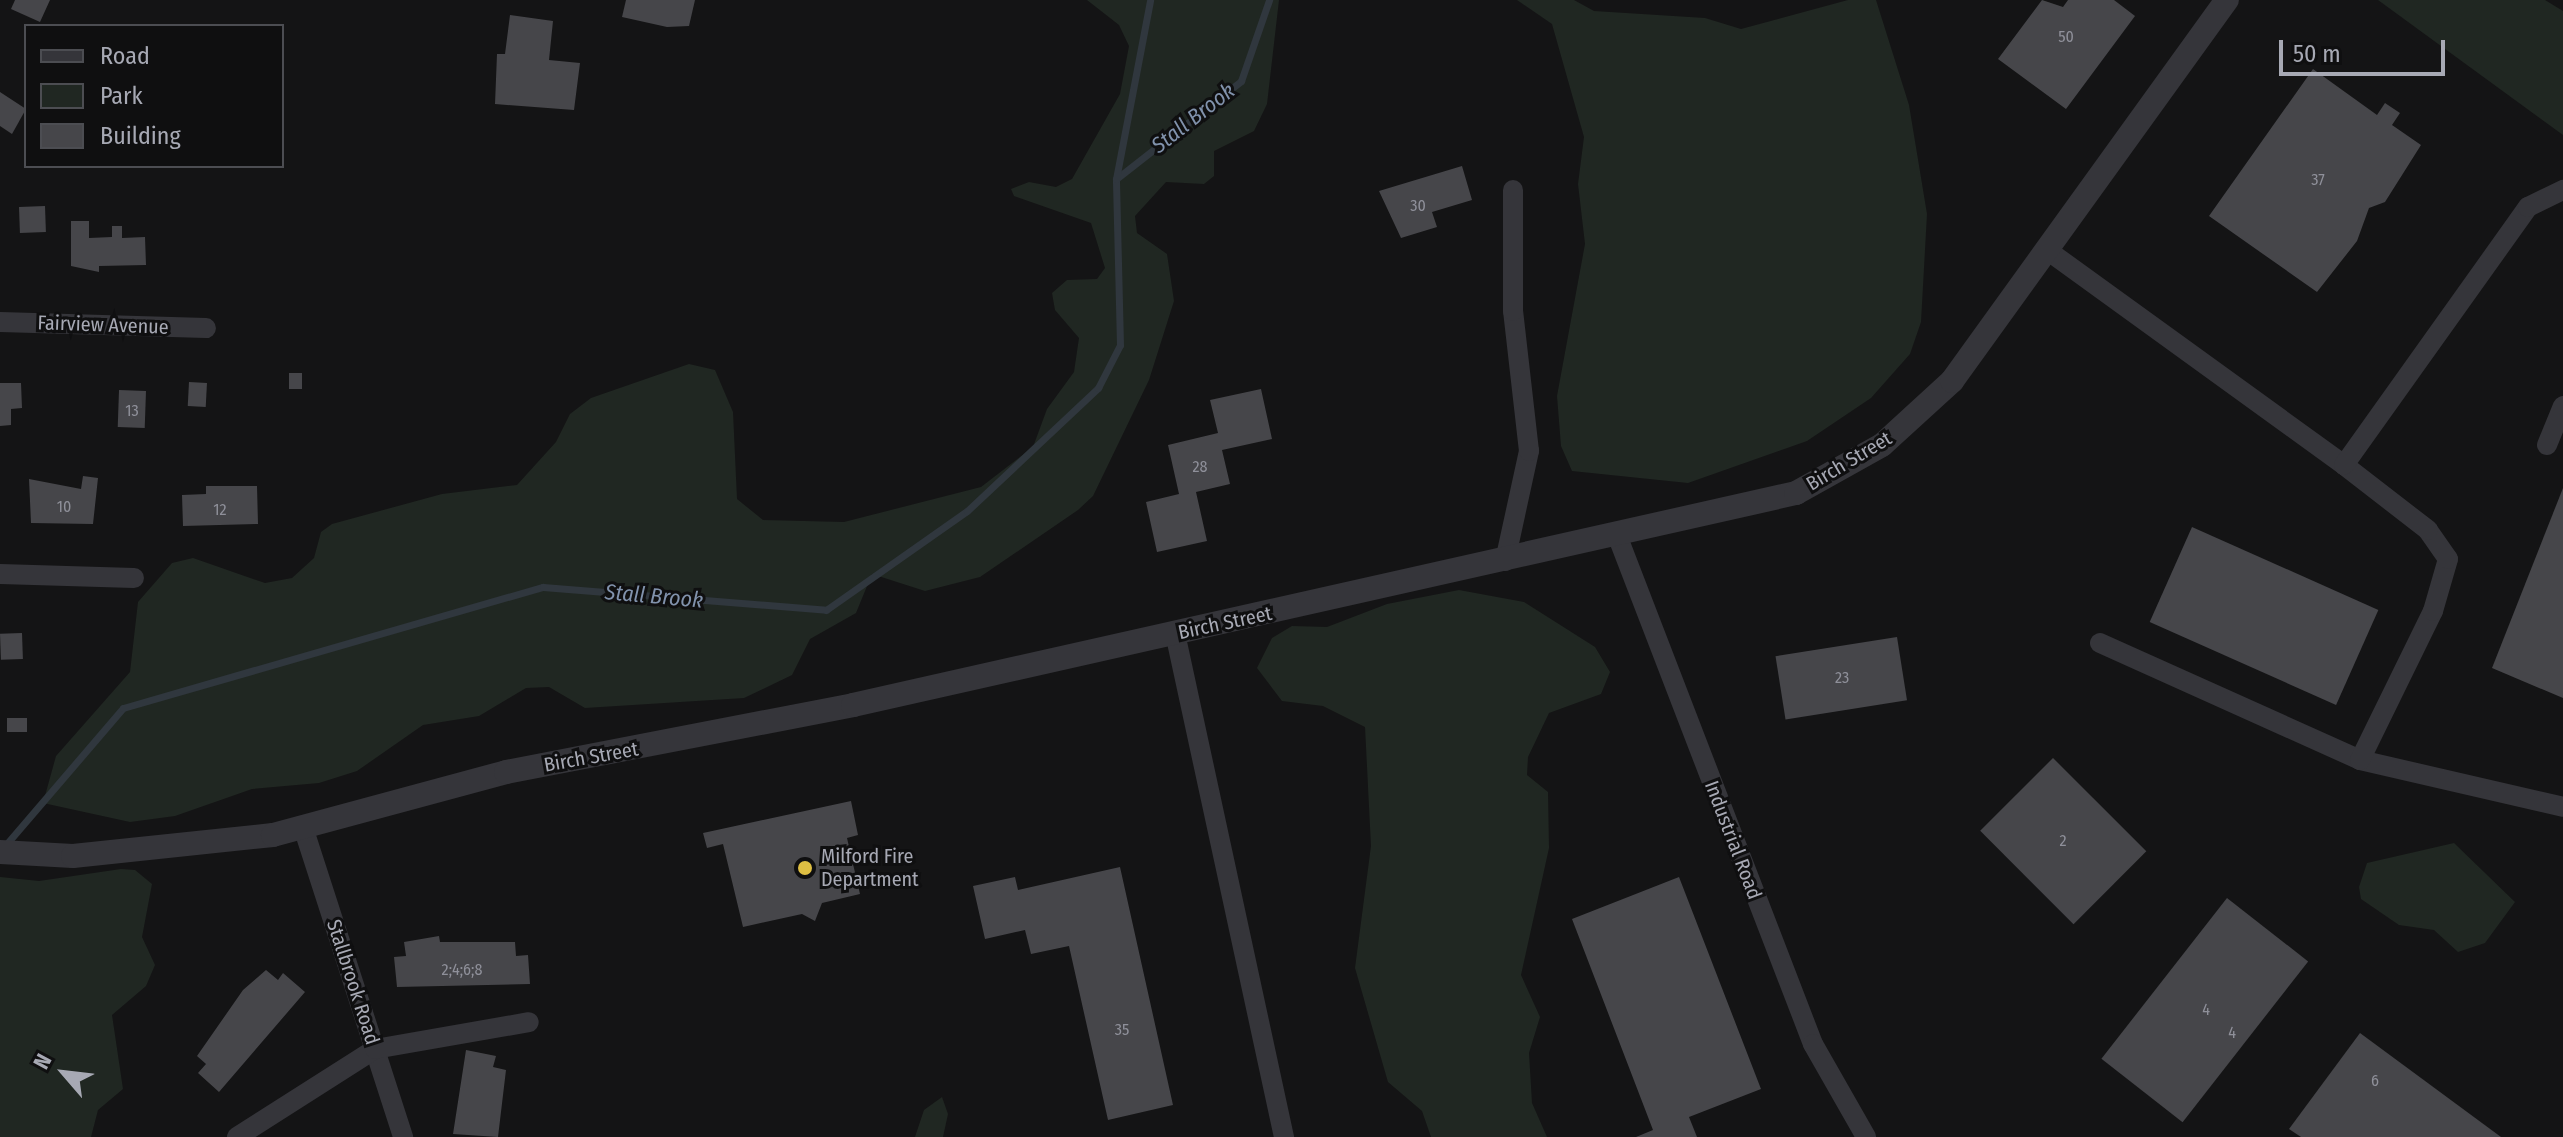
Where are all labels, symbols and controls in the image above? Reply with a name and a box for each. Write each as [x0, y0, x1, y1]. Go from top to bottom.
legend [24, 24, 284, 168]
scale bar [2283, 24, 2449, 74]
house number: 50 [2058, 27, 2074, 47]
text: 50 m [2293, 40, 2341, 68]
text: Road [100, 42, 150, 70]
water label: Stall Brook [1146, 77, 1240, 159]
text: Park [100, 82, 143, 110]
text: Building [100, 122, 181, 150]
house number: 37 [2311, 170, 2325, 190]
house number: 30 [1410, 196, 1426, 216]
street label: Fairview Avenue [37, 311, 169, 339]
house number: 13 [125, 401, 139, 421]
street label: Birch Street [1802, 426, 1896, 496]
house number: 28 [1192, 457, 1208, 477]
house number: 10 [57, 497, 71, 517]
house number: 12 [213, 500, 227, 520]
water label: Stall Brook [604, 579, 704, 613]
street label: Birch Street [1176, 601, 1274, 645]
house number: 23 [1835, 668, 1849, 688]
street label: Birch Street [542, 737, 640, 777]
street label: Industrial Road [1699, 777, 1767, 903]
house number: 2 [2059, 831, 2067, 851]
place label: Milford Fire Department [821, 844, 919, 891]
marker: Milford Fire Department [796, 859, 814, 877]
street label: Stallbrook Road [321, 916, 385, 1048]
house number: 2;4;6;8 [442, 960, 482, 980]
house number: 4 [2202, 1000, 2210, 1020]
house number: 35 [1115, 1020, 1129, 1040]
house number: 4 [2228, 1023, 2236, 1043]
north arrow [24, 1033, 104, 1113]
text: N [27, 1049, 57, 1074]
house number: 6 [2371, 1071, 2379, 1091]

